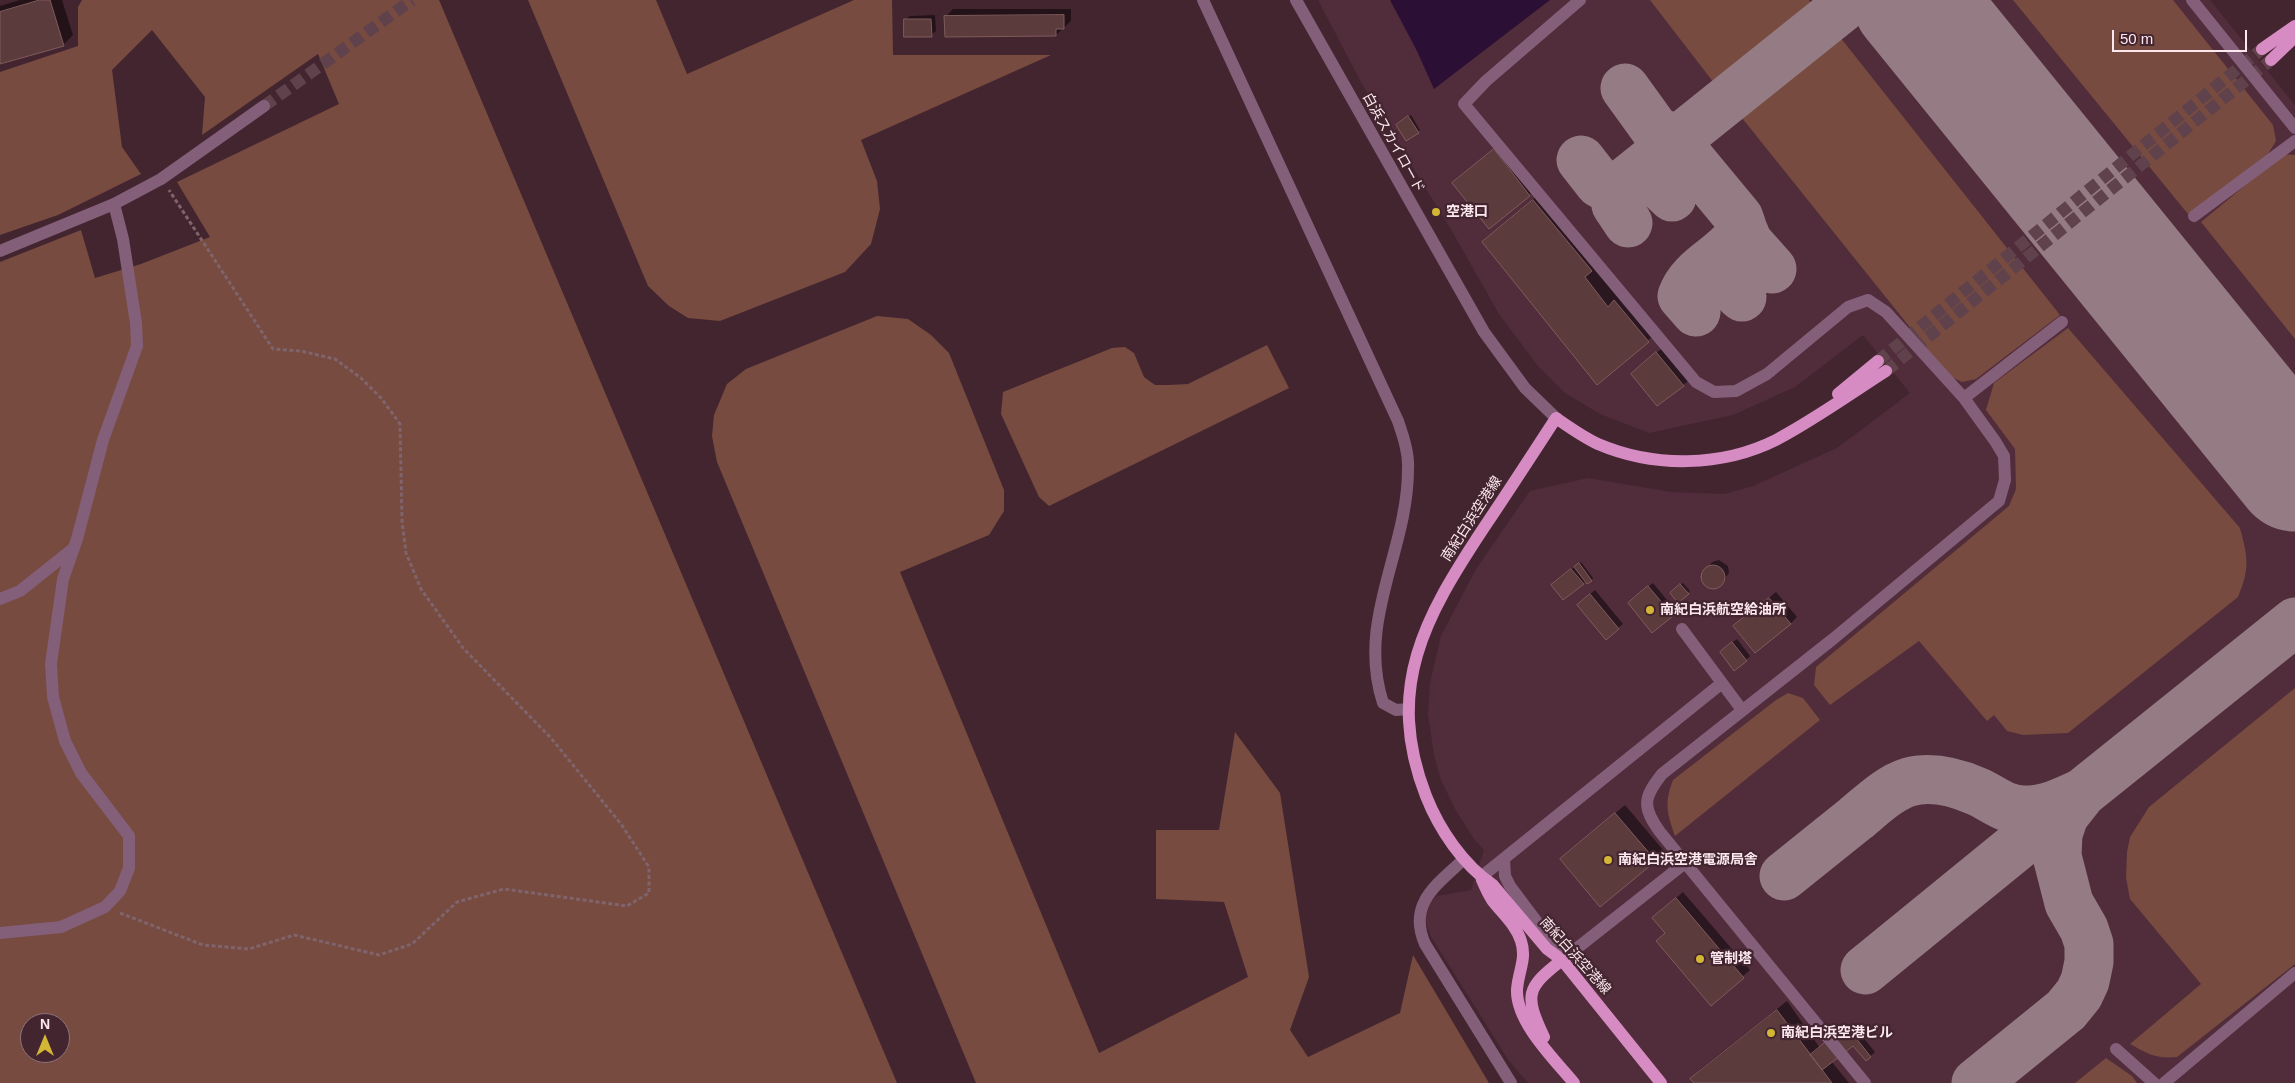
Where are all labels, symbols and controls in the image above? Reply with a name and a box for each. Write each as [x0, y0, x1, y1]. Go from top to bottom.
scale bar [2115, 20, 2250, 52]
text: 50 m [2120, 30, 2153, 47]
street label: 白浜スカイロード [1359, 90, 1427, 196]
place label: 空港口 [1446, 204, 1488, 220]
marker: 空港口 [1430, 206, 1442, 218]
street label: 南紀白浜空港線 [1438, 473, 1506, 565]
place label: 南紀白浜航空給油所 [1660, 602, 1786, 618]
marker: 南紀白浜航空給油所 [1644, 604, 1656, 616]
place label: 南紀白浜空港電源局舎 [1618, 852, 1758, 868]
marker: 南紀白浜空港電源局舎 [1602, 854, 1614, 866]
street label: 南紀白浜空港線 [1536, 914, 1614, 998]
place label: 管制塔 [1710, 951, 1752, 967]
marker: 管制塔 [1694, 953, 1706, 965]
north arrow [20, 1013, 70, 1063]
text: N [40, 1016, 50, 1032]
place label: 南紀白浜空港ビル [1781, 1025, 1893, 1041]
marker: 南紀白浜空港ビル [1765, 1027, 1777, 1039]

